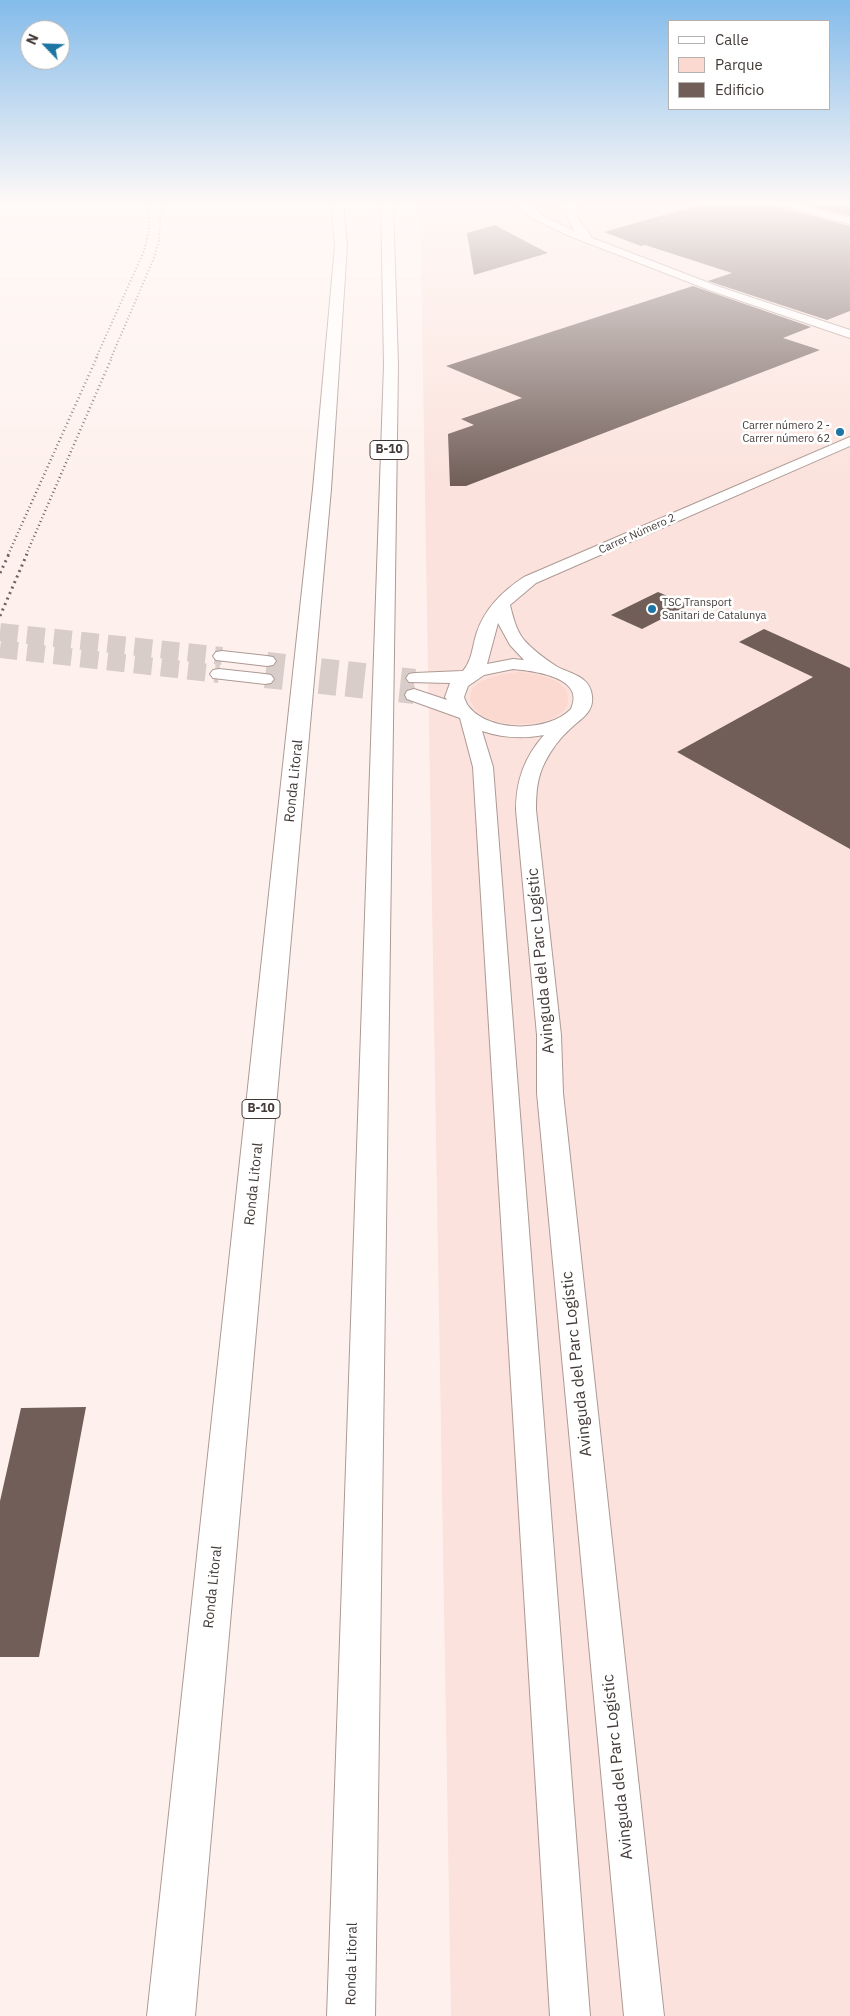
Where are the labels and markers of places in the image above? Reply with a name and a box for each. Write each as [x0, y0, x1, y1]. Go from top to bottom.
place label: Carrer número 2 - Carrer número 62 [742, 419, 830, 445]
marker: Carrer número 2 - Carrer número 62 [834, 426, 846, 438]
place label: TSC Transport Sanitari de Catalunya [662, 596, 766, 622]
marker: TSC Transport Sanitari de Catalunya [646, 603, 658, 615]

